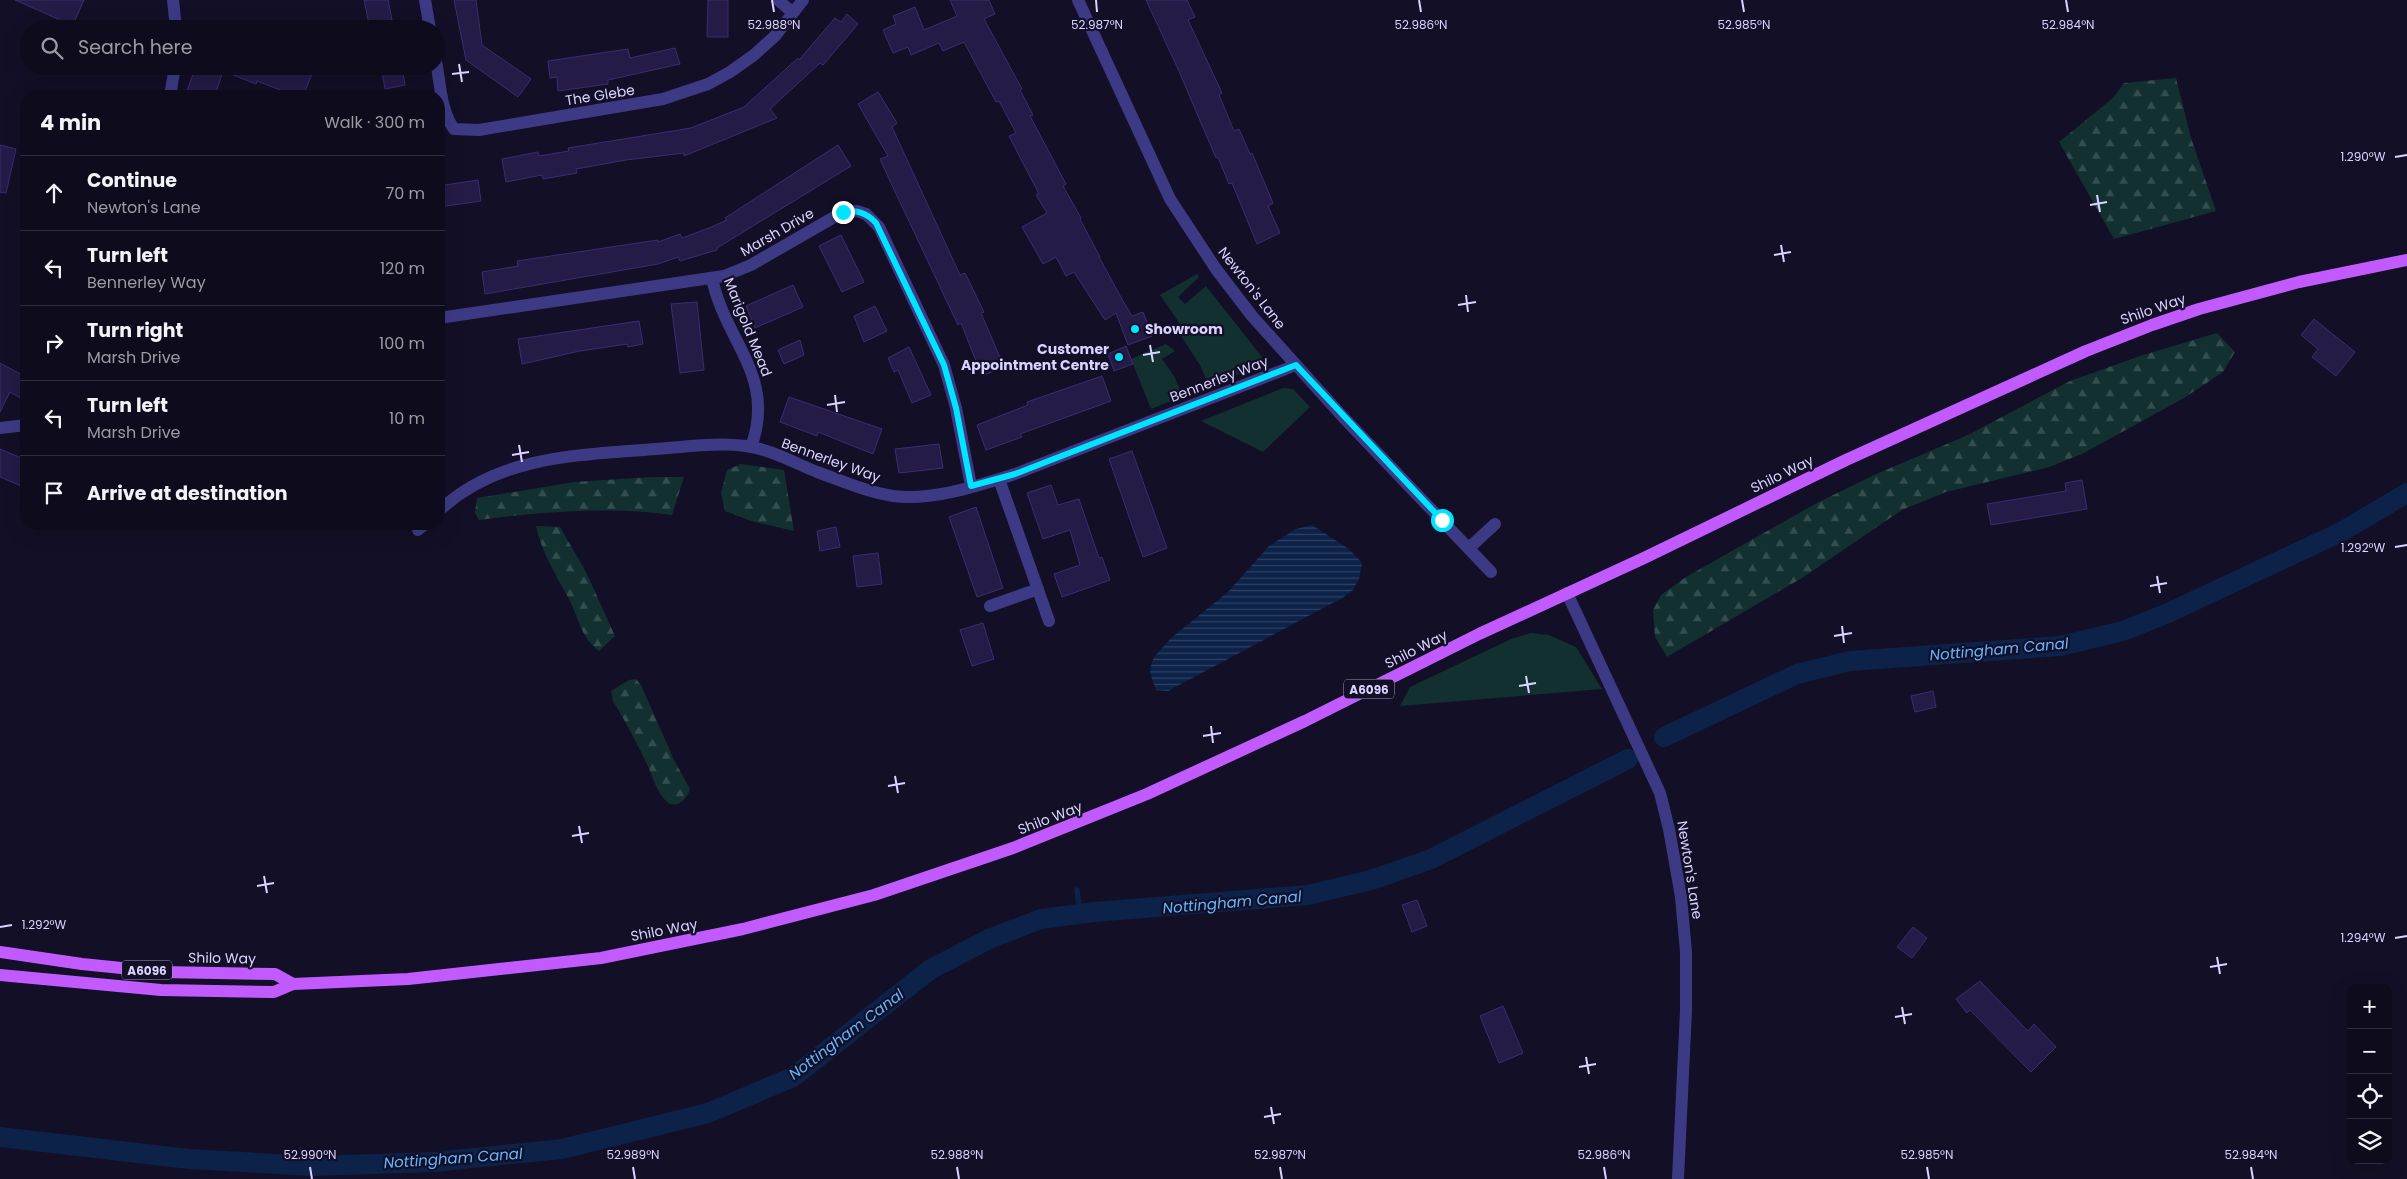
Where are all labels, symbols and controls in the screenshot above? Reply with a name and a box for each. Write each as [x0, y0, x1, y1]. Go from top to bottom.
text: 52.988°N [747, 16, 801, 33]
text: 52.987°N [1071, 16, 1123, 33]
text: 52.986°N [1394, 16, 1448, 33]
text: 52.985°N [1718, 16, 1770, 33]
text: 52.984°N [2042, 16, 2095, 33]
search box [20, 20, 445, 75]
icon: search [38, 34, 66, 62]
text: Search here [78, 34, 192, 61]
street label: The Glebe [564, 80, 636, 110]
text: 4 min [40, 108, 101, 137]
text: Walk · 300 m [324, 111, 425, 134]
text: 1.290°W [2341, 148, 2386, 165]
text: Continue [87, 167, 177, 194]
icon: ahead [40, 179, 68, 207]
text: 70 m [385, 182, 425, 205]
text: Newton's Lane [87, 196, 201, 219]
route end [832, 201, 855, 224]
street label: Marsh Drive [737, 203, 818, 261]
text: Turn left [87, 242, 168, 269]
street label: Newton's Lane [1214, 243, 1291, 334]
icon: left [40, 254, 68, 282]
text: 120 m [380, 257, 425, 280]
text: Bennerley Way [87, 271, 206, 294]
street label: Marigold Mead [719, 275, 777, 379]
street label: Shilo Way [2118, 288, 2188, 329]
text: Turn right [87, 317, 183, 344]
place label: Showroom [1145, 319, 1223, 339]
marker: Showroom [1129, 323, 1141, 335]
icon: right [40, 329, 68, 357]
text: 100 m [379, 332, 425, 355]
place label: Customer Appointment Centre [961, 339, 1109, 375]
text: Marsh Drive [87, 346, 181, 369]
marker: Customer Appointment Centre [1113, 351, 1125, 363]
street label: Bennerley Way [1167, 351, 1271, 407]
text: Turn left [87, 392, 168, 419]
icon: left [40, 404, 68, 432]
text: 10 m [389, 407, 425, 430]
text: Marsh Drive [87, 421, 181, 444]
street label: Bennerley Way [779, 433, 883, 487]
street label: Shilo Way [1747, 450, 1817, 498]
icon: arrive [40, 479, 68, 507]
text: Arrive at destination [87, 480, 288, 507]
route start [1431, 509, 1454, 532]
text: 1.292°W [2341, 539, 2385, 556]
street label: Shilo Way [1381, 625, 1451, 673]
water label: Nottingham Canal [1929, 632, 2070, 666]
road number: A6096 [1344, 680, 1394, 699]
street label: Shilo Way [1015, 796, 1085, 839]
street label: Newton's Lane [1672, 819, 1708, 921]
water label: Nottingham Canal [1162, 885, 1303, 919]
street label: Shilo Way [629, 914, 699, 946]
text: 1.292°W [22, 916, 66, 933]
text: 1.294°W [2340, 929, 2386, 946]
street label: Shilo Way [188, 947, 256, 969]
road number: A6096 [122, 960, 172, 980]
water label: Nottingham Canal [784, 984, 908, 1084]
map controls [2347, 984, 2392, 1164]
button: + [2347, 984, 2392, 1029]
button: − [2347, 1029, 2392, 1074]
button: locate [2347, 1074, 2392, 1119]
button: layers [2347, 1119, 2392, 1164]
water label: Nottingham Canal [383, 1143, 524, 1173]
text: 52.990°N [284, 1146, 336, 1163]
text: 52.989°N [606, 1146, 660, 1163]
text: 52.988°N [930, 1146, 984, 1163]
text: 52.987°N [1254, 1146, 1306, 1163]
text: 52.986°N [1577, 1146, 1631, 1163]
text: 52.985°N [1901, 1146, 1953, 1163]
text: 52.984°N [2225, 1146, 2278, 1163]

